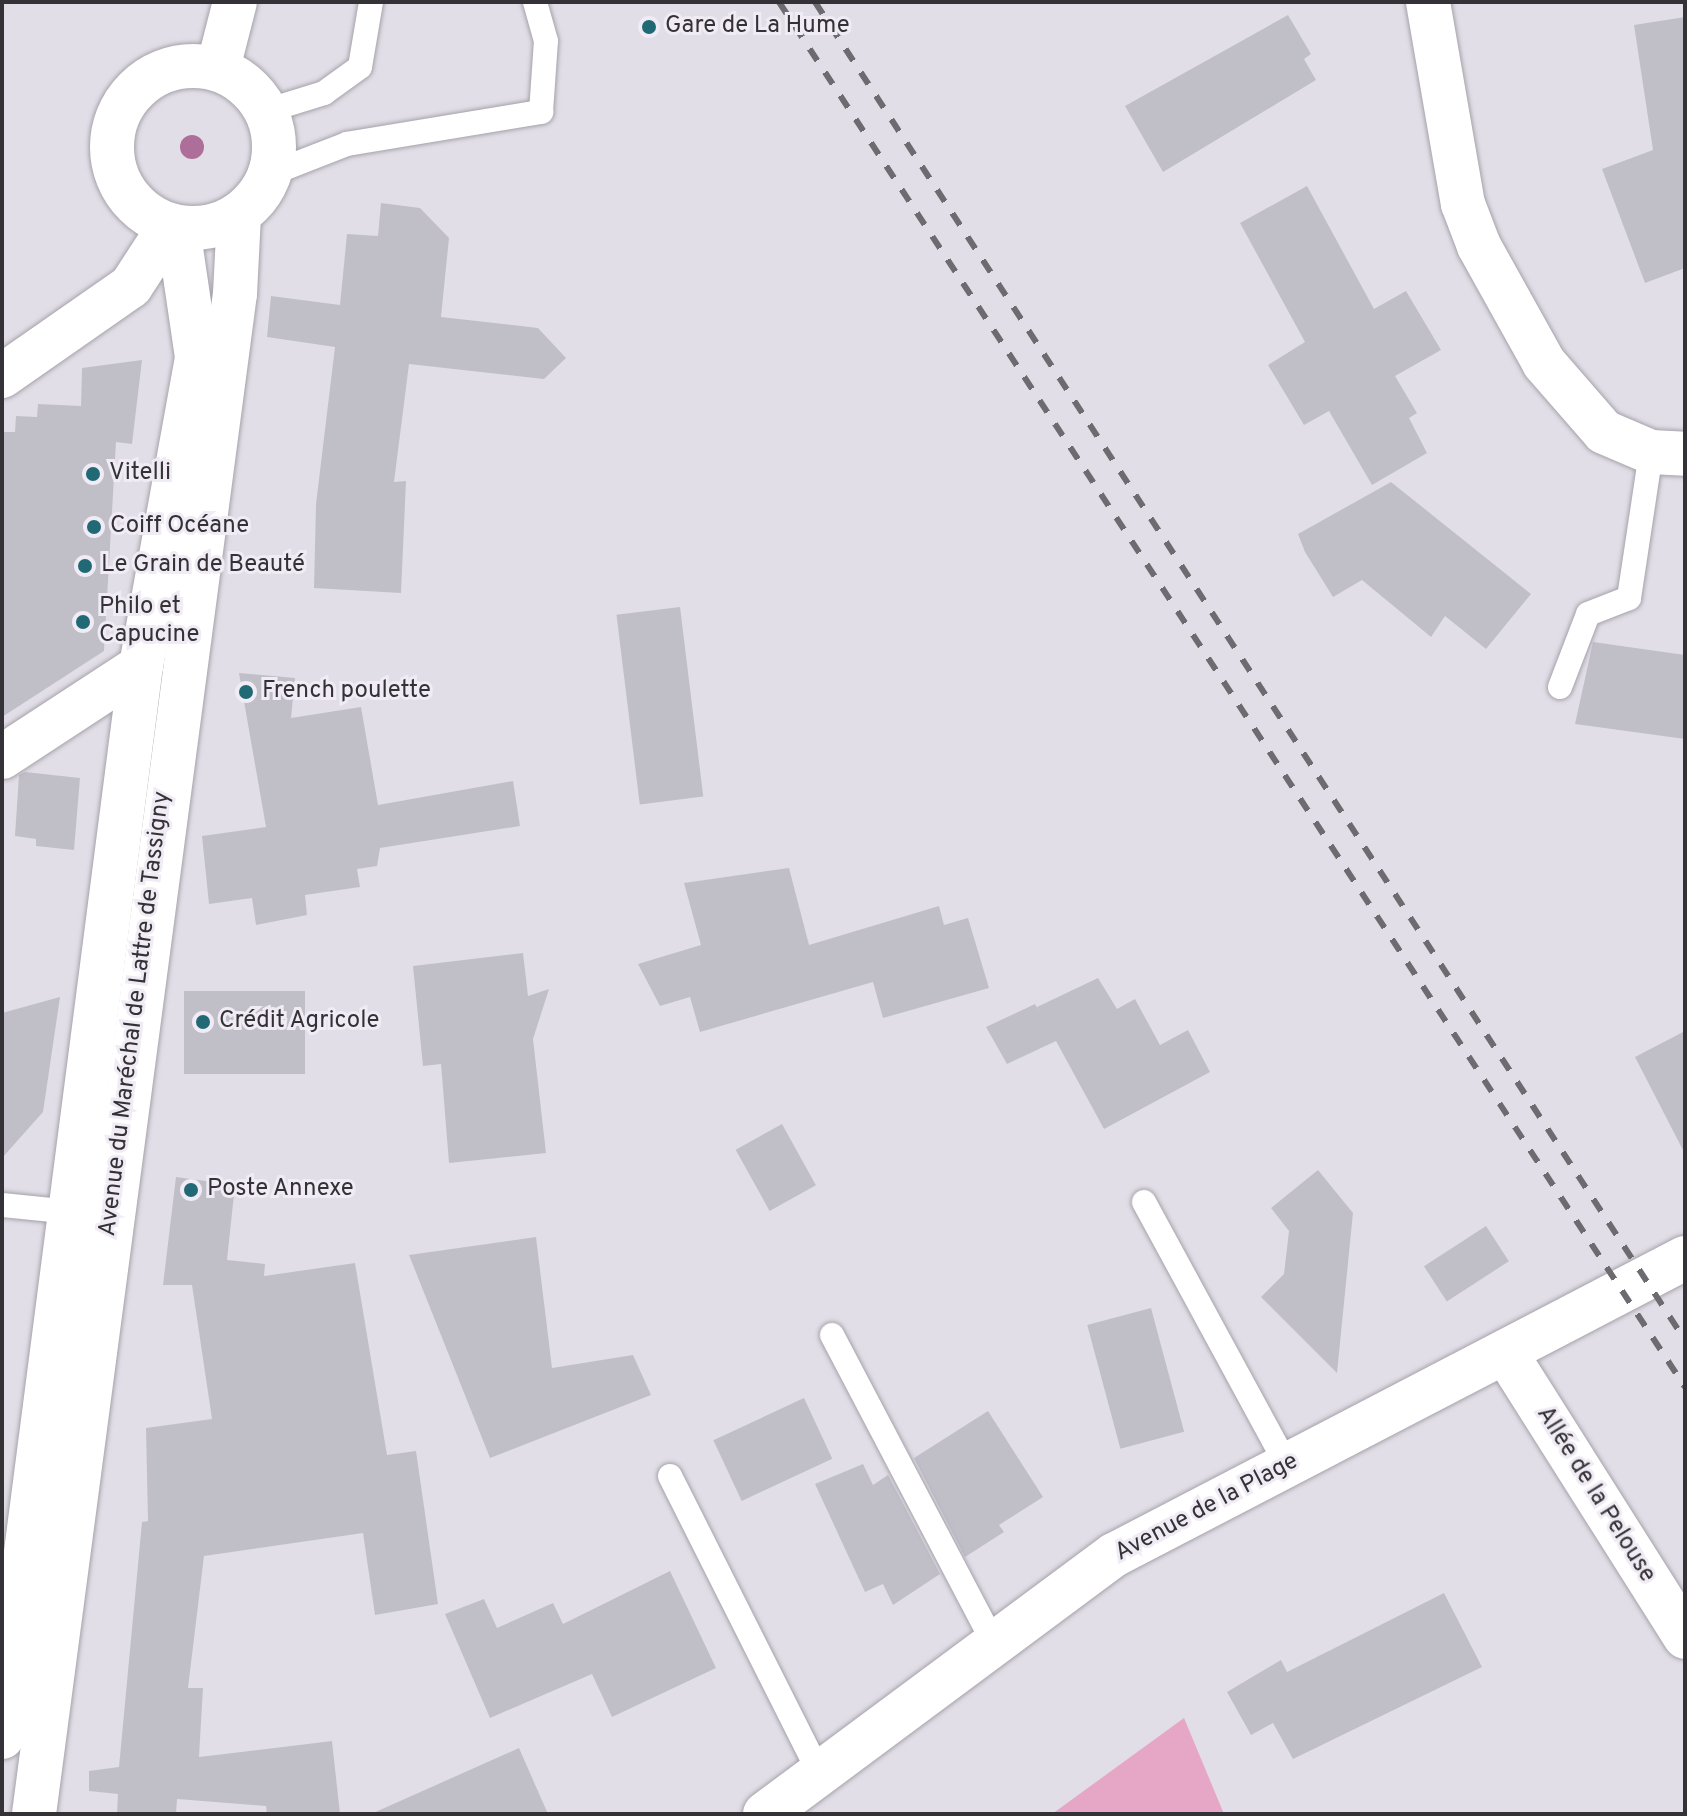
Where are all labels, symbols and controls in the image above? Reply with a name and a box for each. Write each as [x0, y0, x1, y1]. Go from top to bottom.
place label: Gare de La Hume [665, 13, 850, 41]
marker: Gare de La Hume [640, 18, 658, 36]
place label: Vitelli [109, 460, 171, 488]
marker: Vitelli [84, 465, 102, 483]
place label: Coiff Océane [110, 513, 249, 541]
marker: Coiff Océane [85, 518, 103, 536]
place label: Le Grain de Beauté [101, 552, 305, 580]
marker: Le Grain de Beauté [76, 557, 94, 575]
place label: Philo et Capucine [99, 594, 199, 650]
marker: Philo et Capucine [74, 613, 92, 631]
place label: French poulette [262, 678, 431, 706]
marker: French poulette [237, 683, 255, 701]
street label: Avenue du Maréchal de Lattre de Tassigny [94, 789, 178, 1239]
place label: Crédit Agricole [219, 1008, 380, 1036]
marker: Crédit Agricole [194, 1013, 212, 1031]
place label: Poste Annexe [207, 1176, 355, 1204]
marker: Poste Annexe [182, 1181, 200, 1199]
street label: Allée de la Pelouse [1529, 1402, 1661, 1588]
street label: Avenue de la Plage [1111, 1448, 1303, 1568]

